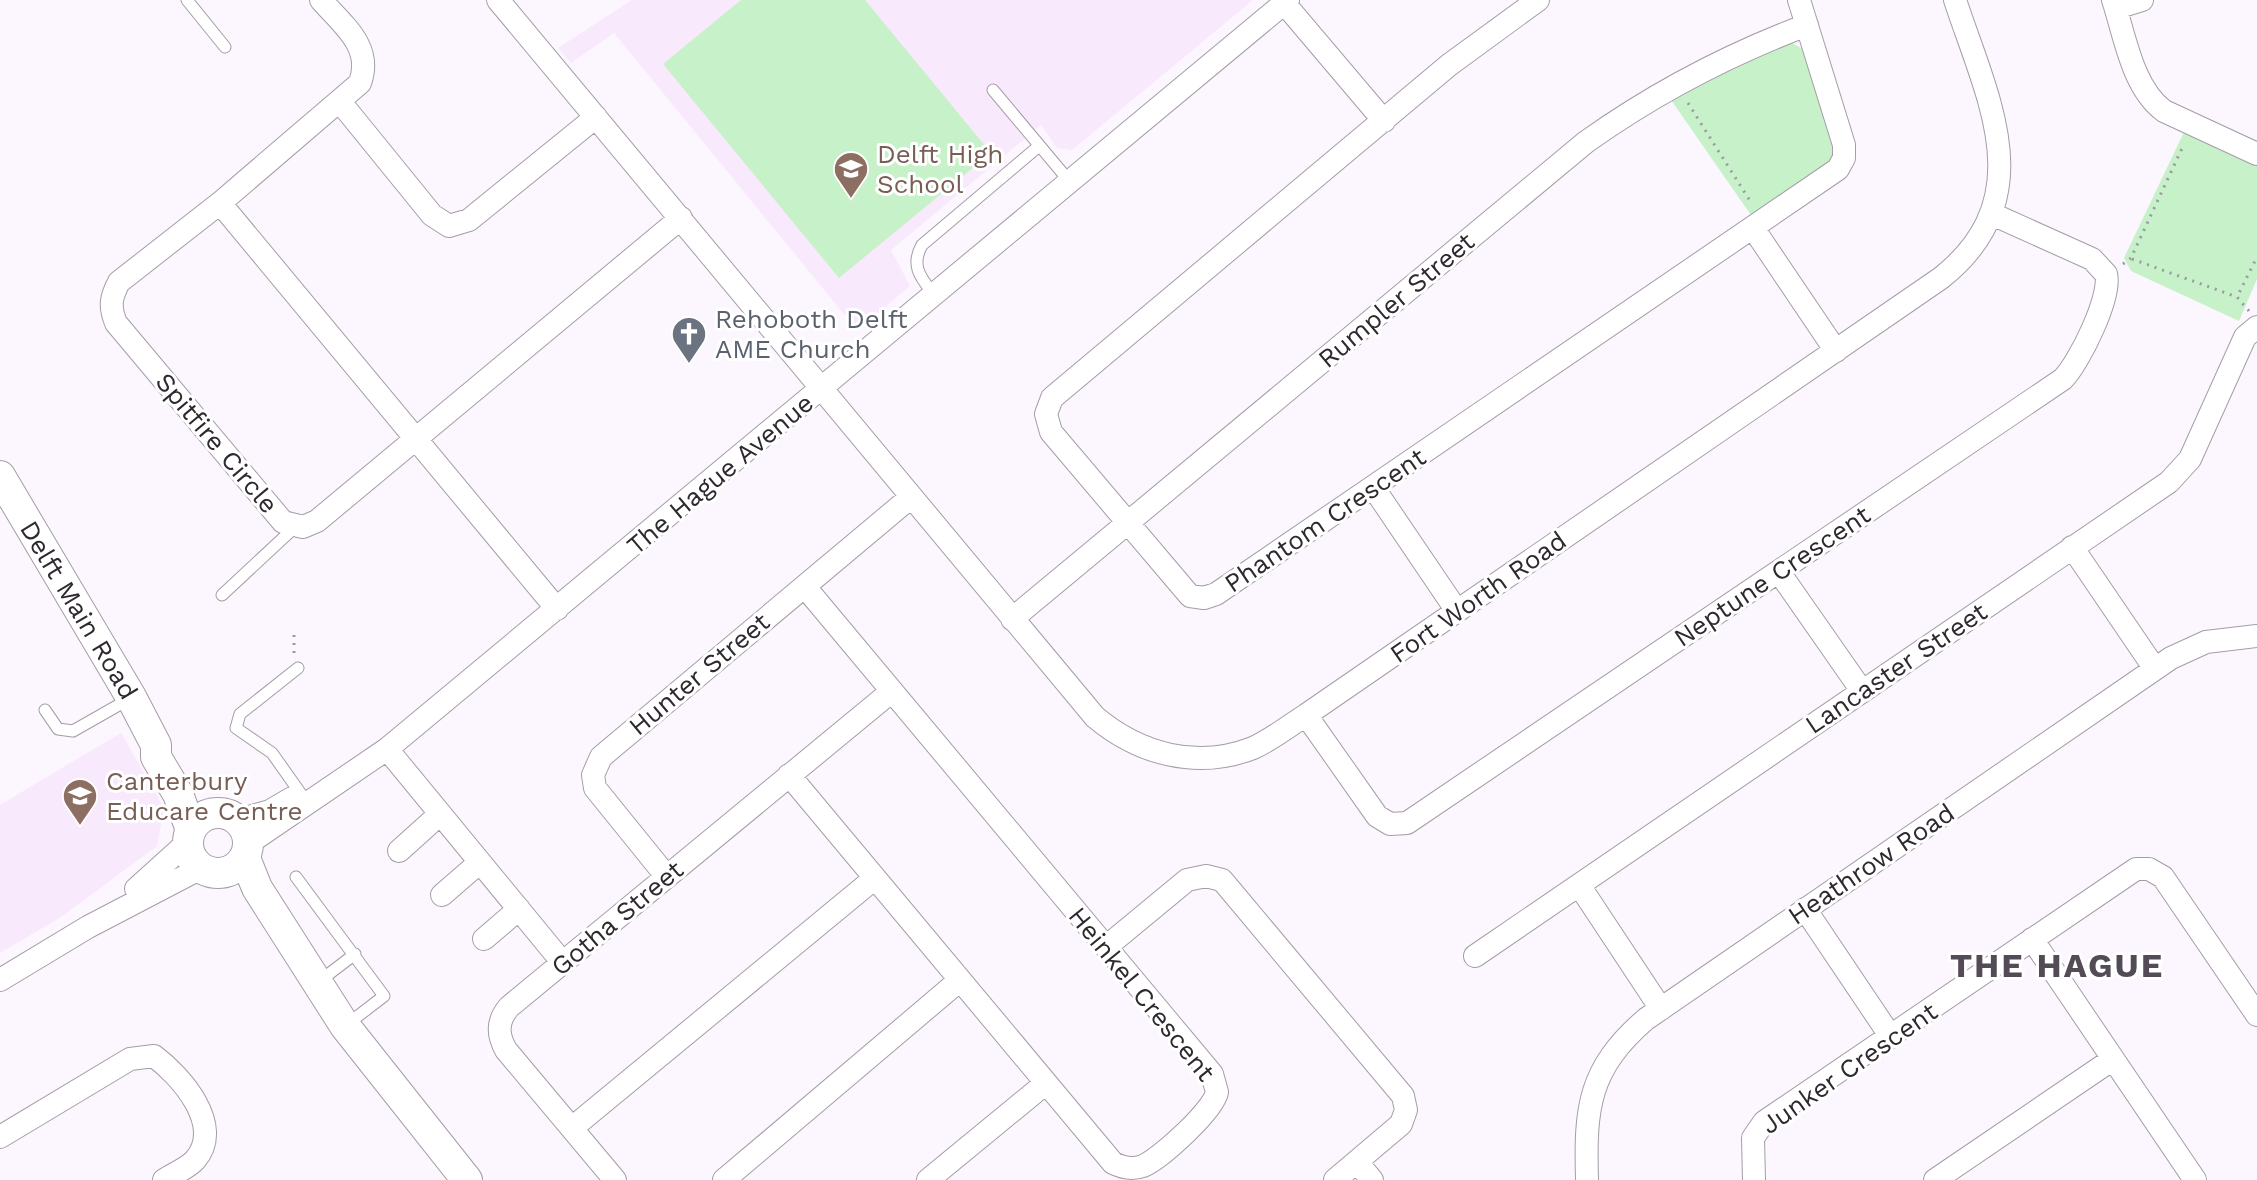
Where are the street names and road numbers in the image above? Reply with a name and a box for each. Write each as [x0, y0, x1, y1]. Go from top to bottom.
street label: Rumpler Street [1312, 226, 1480, 374]
street label: Spitfire Circle [150, 367, 284, 519]
street label: The Hague Avenue [621, 387, 819, 561]
street label: Phantom Crescent [1219, 442, 1431, 598]
street label: Neptune Crescent [1668, 499, 1876, 653]
street label: Delft Main Road [14, 515, 144, 705]
street label: Fort Worth Road [1384, 525, 1572, 669]
street label: Lancaster Street [1800, 596, 1993, 740]
street label: Hunter Street [623, 607, 775, 741]
street label: Heathrow Road [1782, 797, 1960, 931]
street label: Gotha Street [545, 854, 689, 982]
street label: Heinkel Crescent [1063, 901, 1221, 1087]
street label: Junker Crescent [1755, 996, 1943, 1140]

